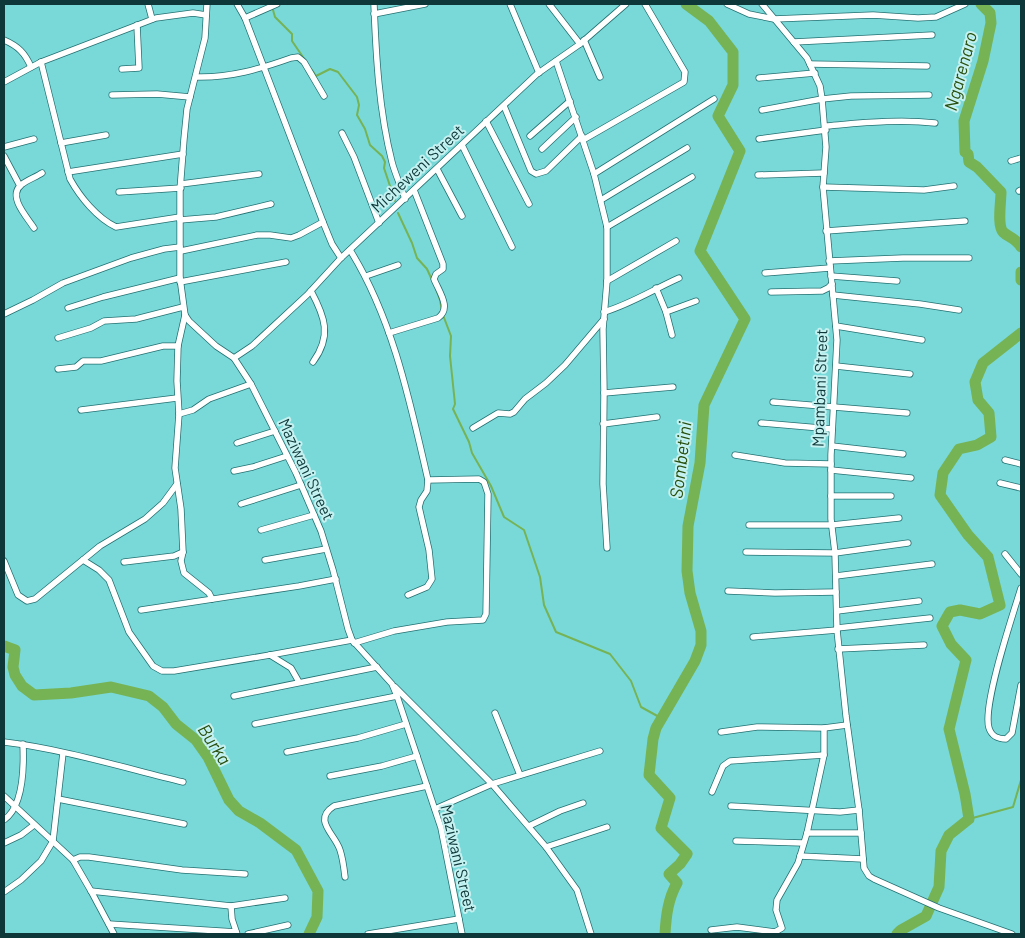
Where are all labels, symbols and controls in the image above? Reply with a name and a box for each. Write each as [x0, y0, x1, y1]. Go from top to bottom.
water label: Ngarenaro [939, 29, 981, 113]
street label: Micheweni Street [367, 120, 467, 216]
street label: Mpambani Street [807, 329, 831, 447]
street label: Maziwani Street [275, 415, 339, 523]
water label: Sombetini [664, 420, 696, 500]
water label: Burka [194, 719, 236, 769]
street label: Maziwani Street [437, 802, 481, 914]

